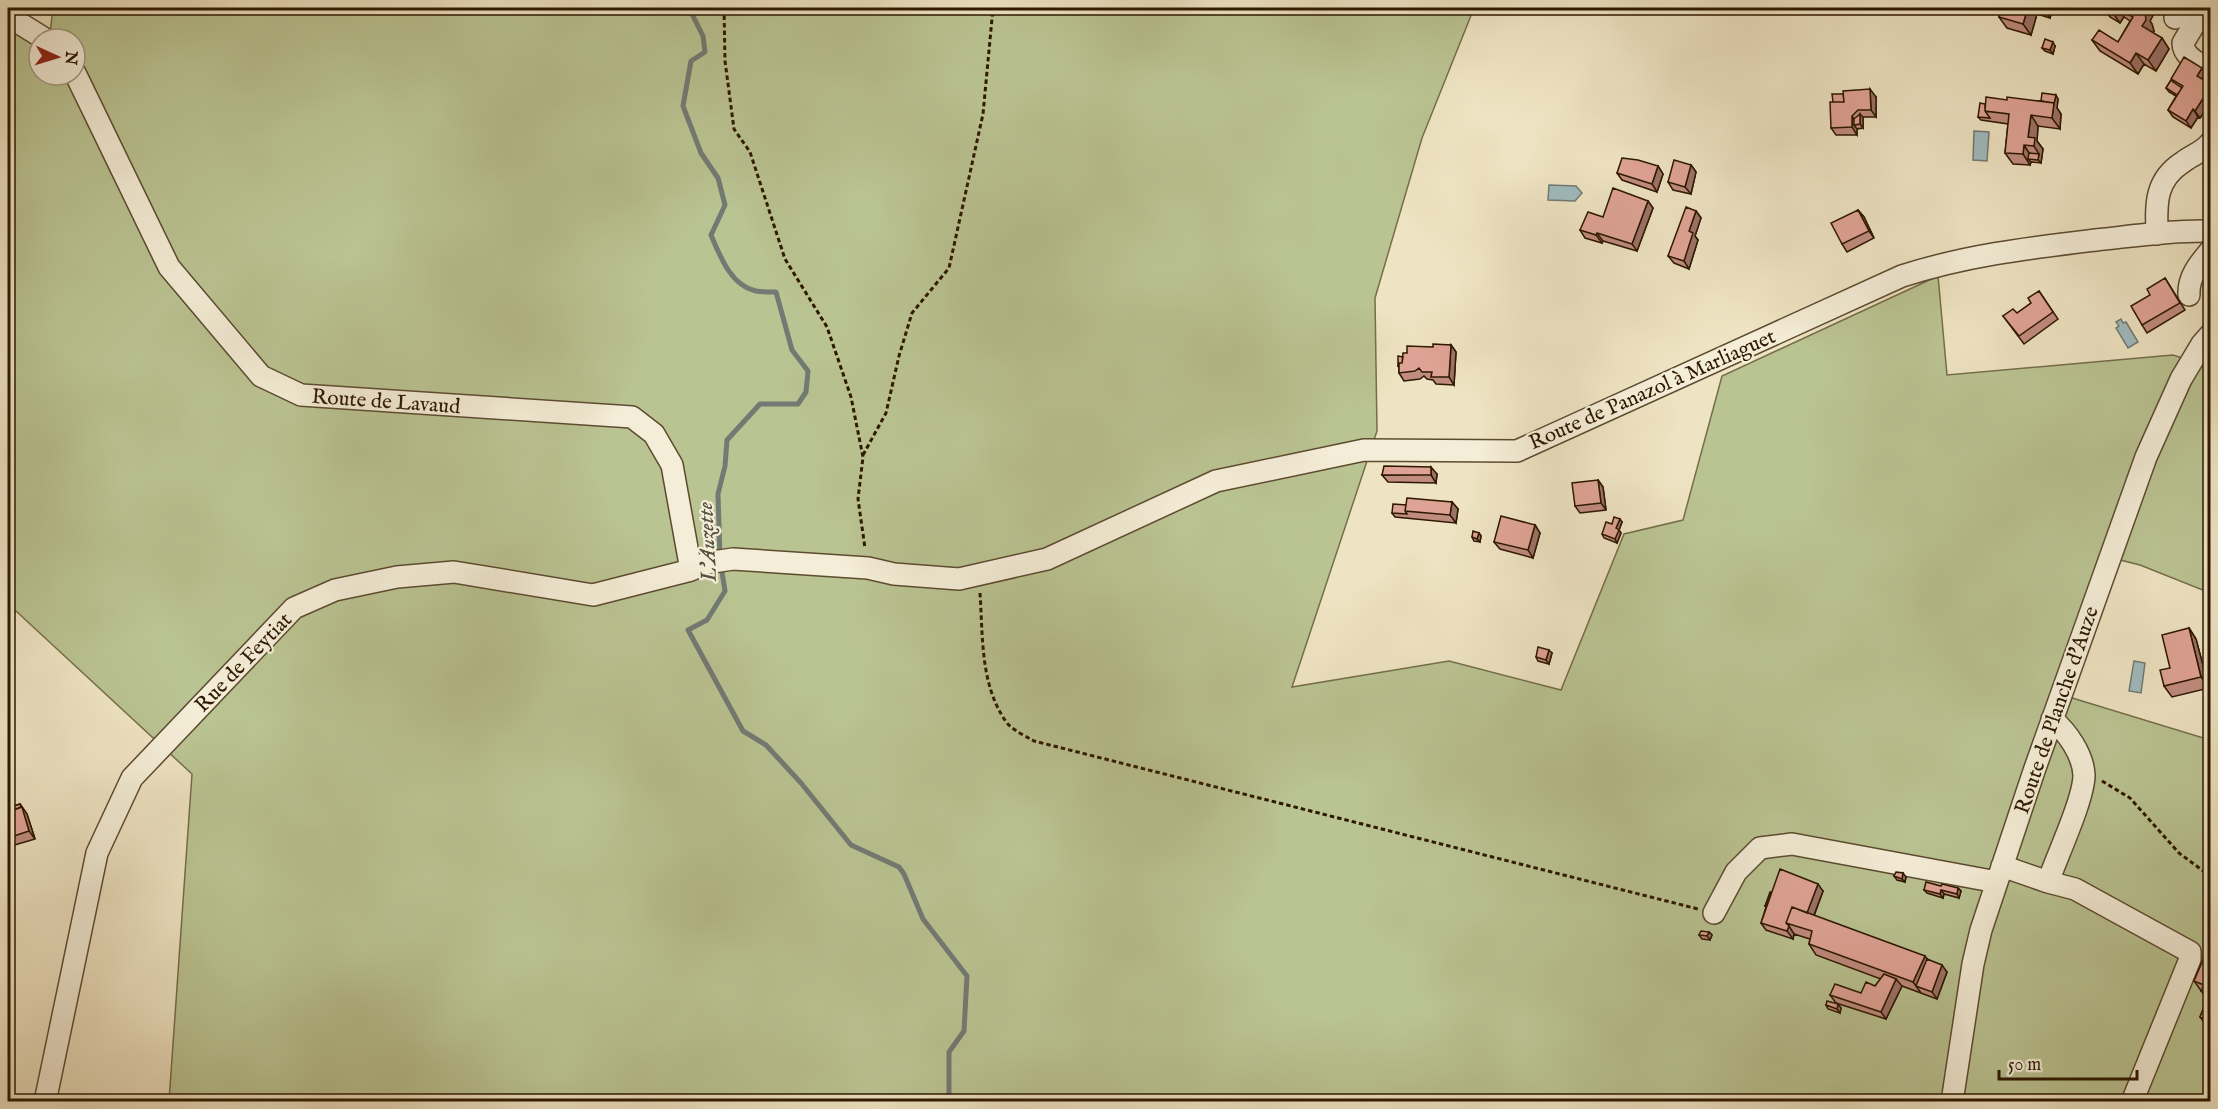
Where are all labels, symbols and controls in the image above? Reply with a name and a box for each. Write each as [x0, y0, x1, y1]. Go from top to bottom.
north arrow [27, 27, 87, 87]
text: N [59, 49, 80, 66]
street label: Route de Panazol à Marliaguet [1525, 324, 1780, 457]
street label: Route de Lavaud [311, 384, 462, 421]
water label: L'Auzette [692, 500, 724, 584]
street label: Route de Planche d'Auze [2009, 603, 2106, 818]
street label: Rue de Feytiat [190, 607, 298, 719]
scale bar [1999, 1043, 2137, 1081]
text: 50 m [2008, 1054, 2041, 1077]

